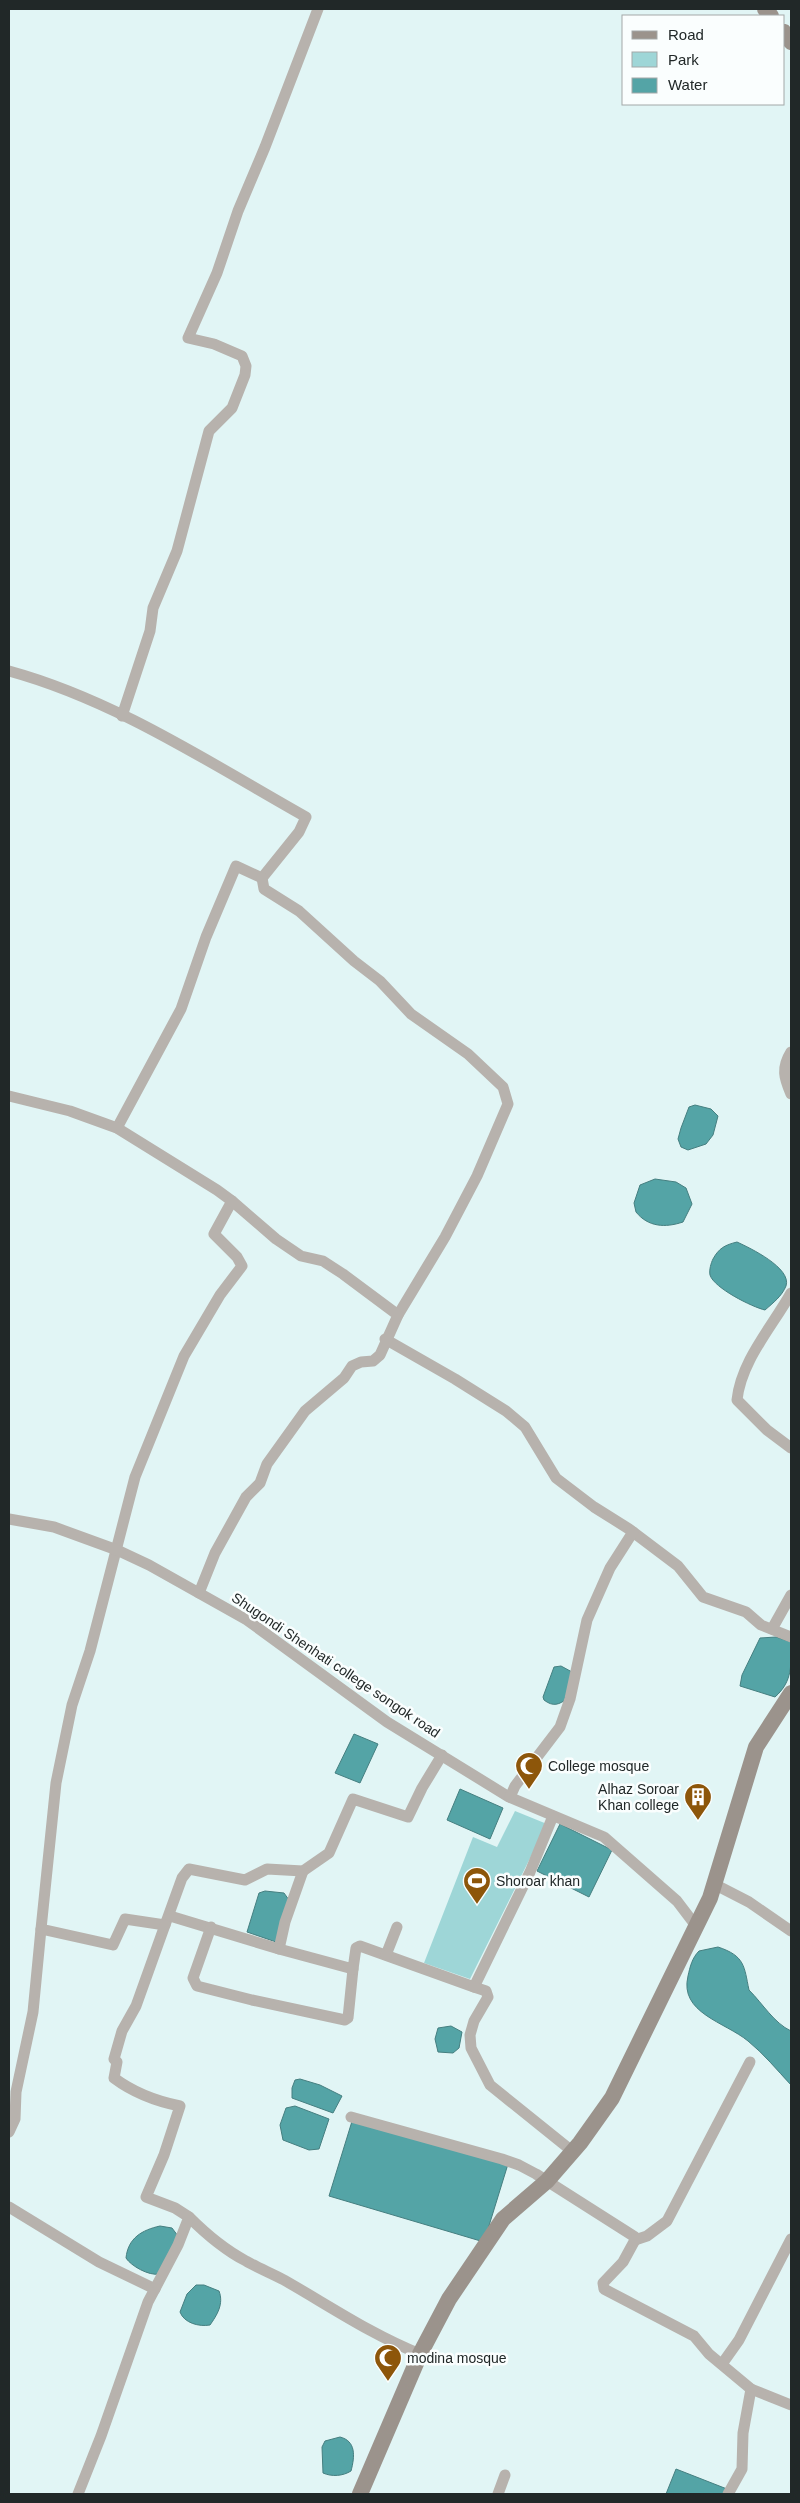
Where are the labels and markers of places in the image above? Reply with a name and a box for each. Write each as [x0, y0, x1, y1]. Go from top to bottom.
mosque icon: College mosque [514, 1751, 544, 1790]
place label: College mosque [548, 1758, 649, 1774]
place label: Alhaz Soroar Khan college [598, 1781, 679, 1813]
building icon: Alhaz Soroar Khan college [683, 1782, 713, 1821]
sports icon: Shoroar khan [462, 1866, 492, 1905]
place label: Shoroar khan [496, 1873, 580, 1889]
mosque icon: modina mosque [373, 2343, 403, 2382]
place label: modina mosque [407, 2350, 507, 2366]

